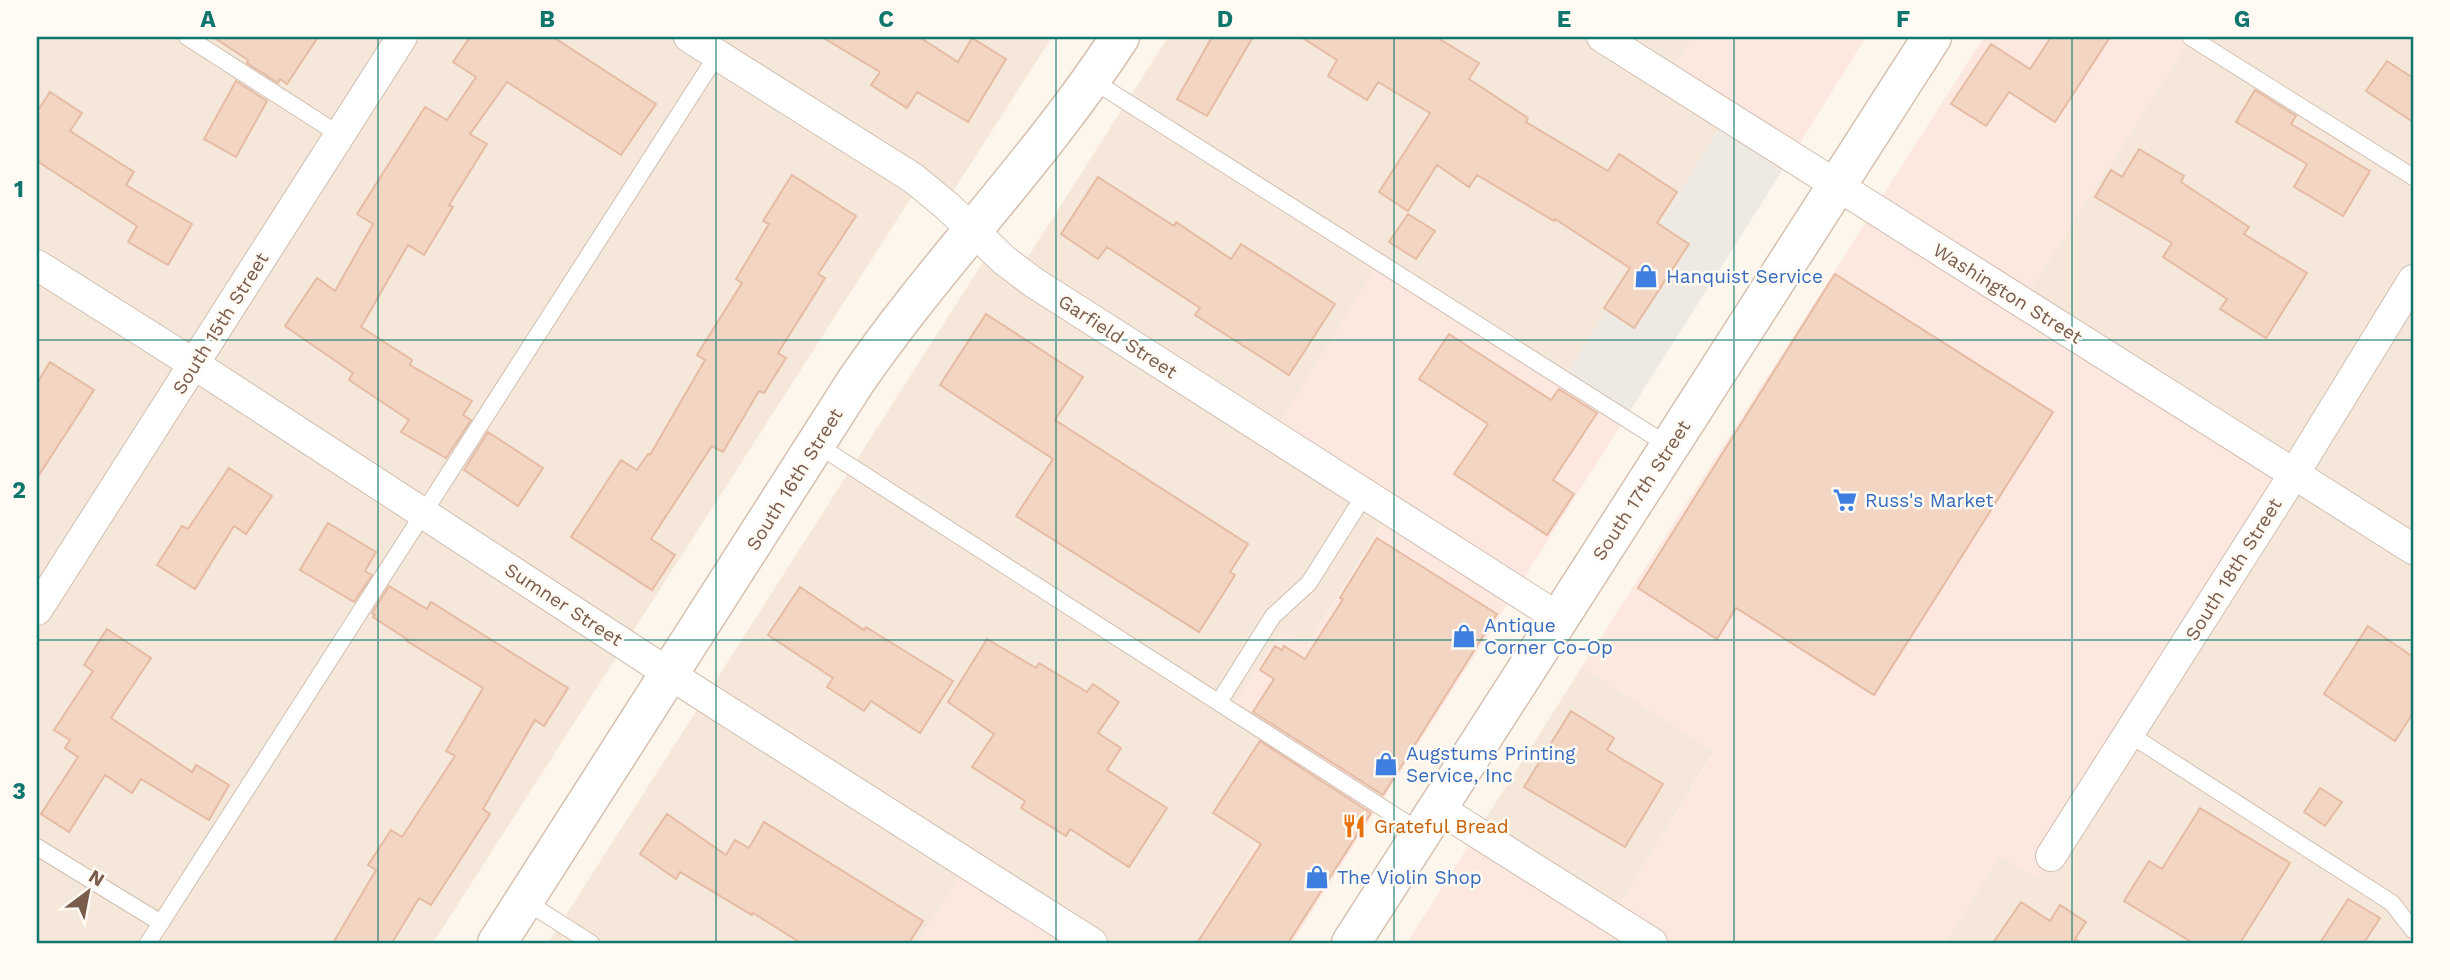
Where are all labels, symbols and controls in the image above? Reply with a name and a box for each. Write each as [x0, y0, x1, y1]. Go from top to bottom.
text: A [200, 6, 216, 33]
text: B [539, 6, 555, 33]
text: C [878, 6, 894, 33]
text: D [1217, 6, 1233, 33]
text: E [1557, 6, 1571, 33]
text: F [1896, 6, 1910, 33]
text: G [2234, 6, 2250, 33]
text: 1 [14, 176, 24, 203]
street label: Washington Street [1929, 238, 2087, 349]
street label: South 15th Street [167, 248, 273, 398]
shop icon: Hanquist Service [1632, 262, 1660, 290]
place label: Hanquist Service [1666, 265, 1823, 288]
street label: Garfield Street [1054, 289, 1182, 383]
street label: South 16th Street [741, 404, 848, 555]
street label: South 17th Street [1587, 416, 1695, 565]
text: 2 [12, 477, 26, 504]
supermarket icon: Russ's Market [1831, 486, 1859, 514]
place label: Russ's Market [1865, 489, 1993, 512]
street label: South 18th Street [2180, 494, 2287, 645]
street label: Sumner Street [501, 558, 627, 651]
place label: Antique Corner Co-Op [1484, 614, 1613, 659]
shop icon: Antique Corner Co-Op [1450, 622, 1478, 650]
place label: Augstums Printing Service, Inc [1406, 742, 1576, 787]
shop icon: Augstums Printing Service, Inc [1372, 750, 1400, 778]
text: 3 [12, 778, 26, 805]
restaurant icon: Grateful Bread [1340, 812, 1368, 840]
place label: Grateful Bread [1374, 815, 1509, 838]
north arrow [52, 858, 122, 928]
shop icon: The Violin Shop [1303, 863, 1331, 891]
text: N [85, 865, 109, 891]
place label: The Violin Shop [1337, 866, 1482, 889]

